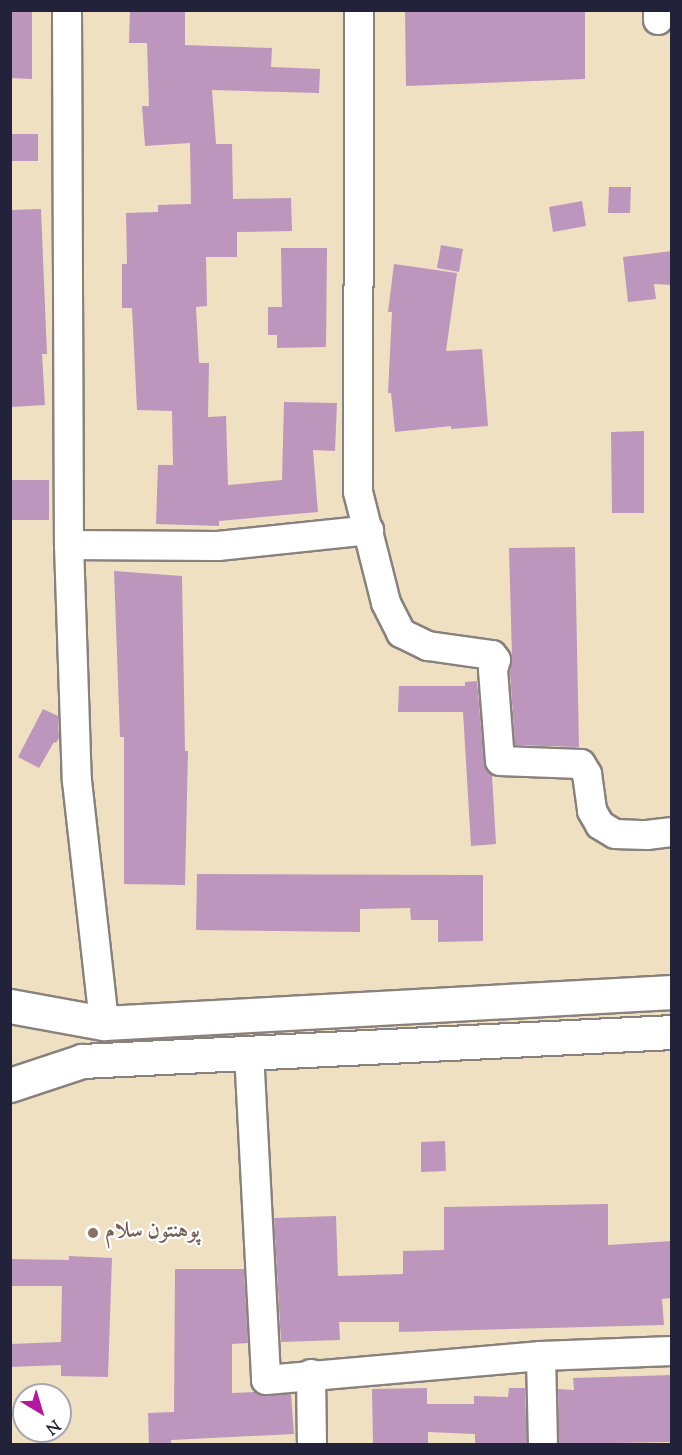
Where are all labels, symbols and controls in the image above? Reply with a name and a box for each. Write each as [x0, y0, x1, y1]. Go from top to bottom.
place label: پوهنتون سلام [105, 1220, 200, 1246]
marker: پوهنتون سلام [86, 1226, 100, 1240]
north arrow [12, 1383, 72, 1443]
text: N [40, 1413, 64, 1439]

